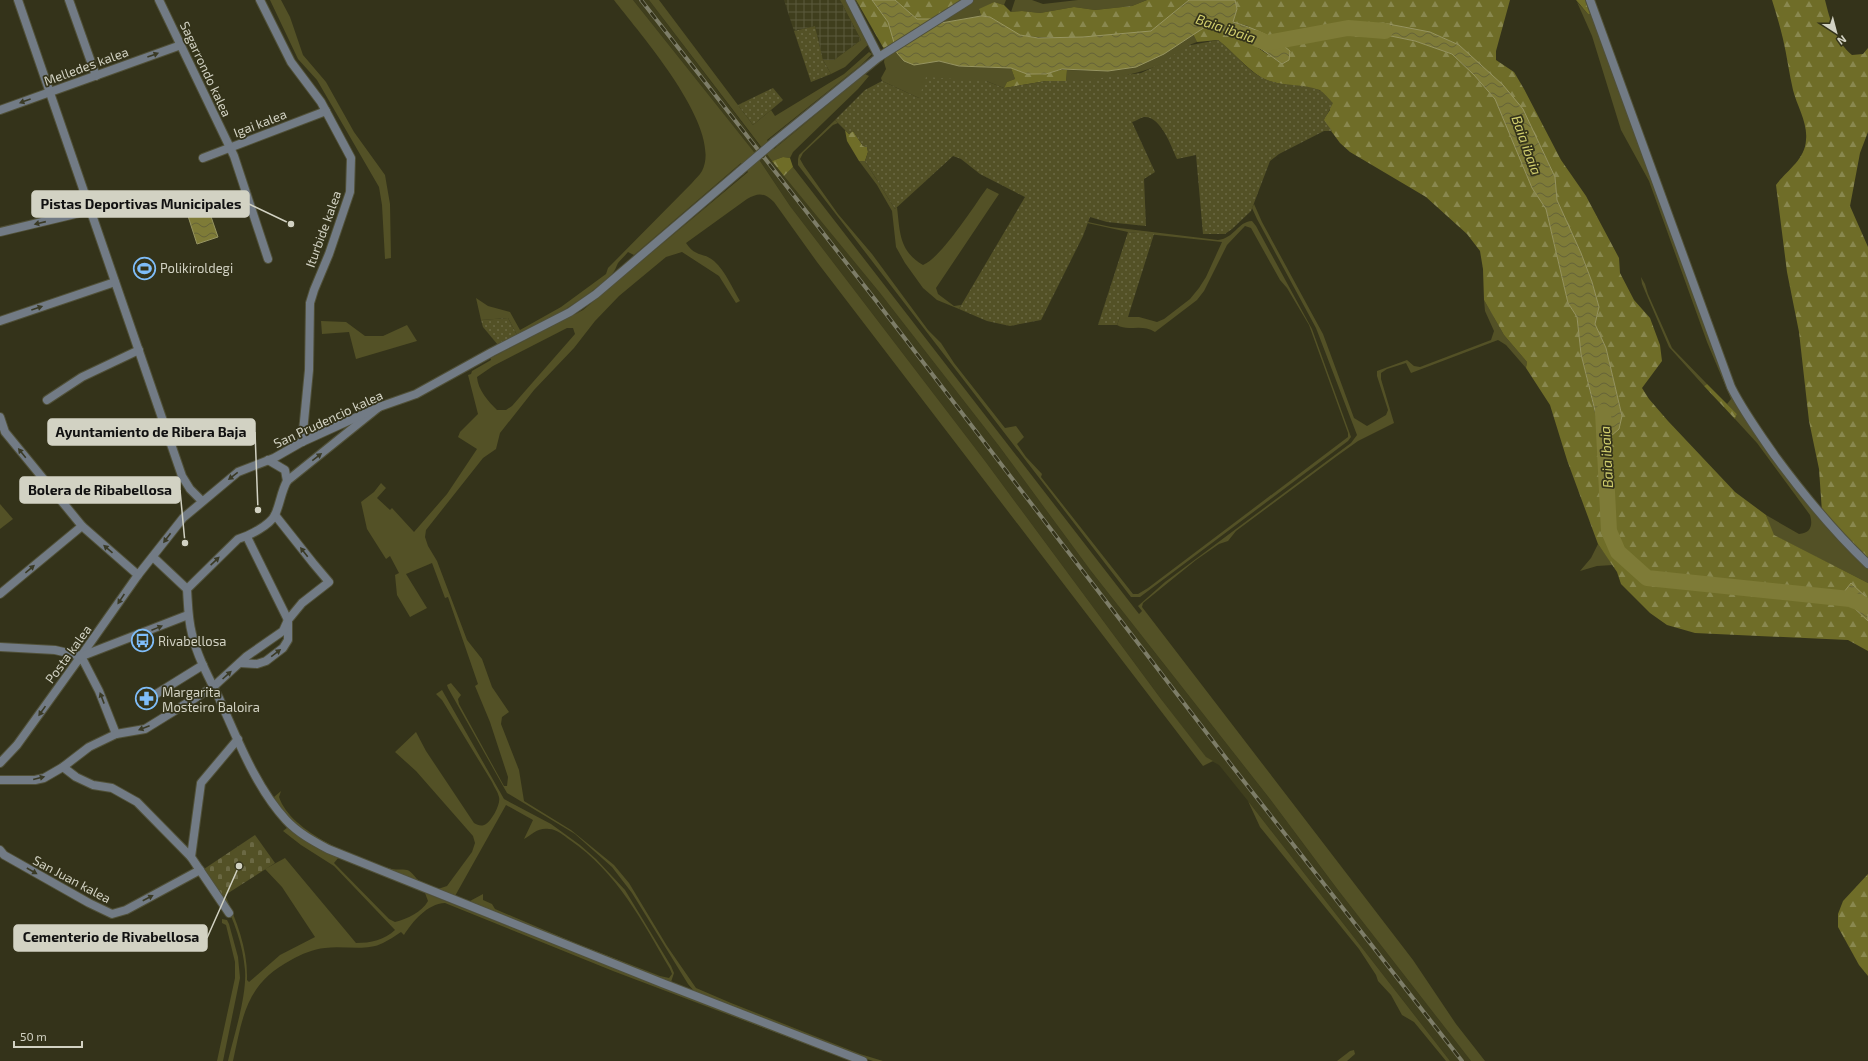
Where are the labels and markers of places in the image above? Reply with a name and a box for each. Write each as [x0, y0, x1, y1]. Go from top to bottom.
callout: Pistas Deportivas Municipales [32, 191, 249, 217]
sports icon: Polikiroldegi [131, 255, 157, 281]
place label: Polikiroldegi [160, 260, 233, 276]
callout: Ayuntamiento de Ribera Baja [48, 419, 255, 445]
callout: Bolera de Ribabellosa [20, 477, 180, 503]
bus stop icon: Rivabellosa [129, 628, 155, 654]
place label: Rivabellosa [158, 633, 226, 649]
place label: Margarita Mosteiro Baloira [162, 684, 260, 715]
pharmacy icon: Margarita Mosteiro Baloira [133, 686, 159, 712]
callout: Cementerio de Rivabellosa [14, 925, 207, 951]

